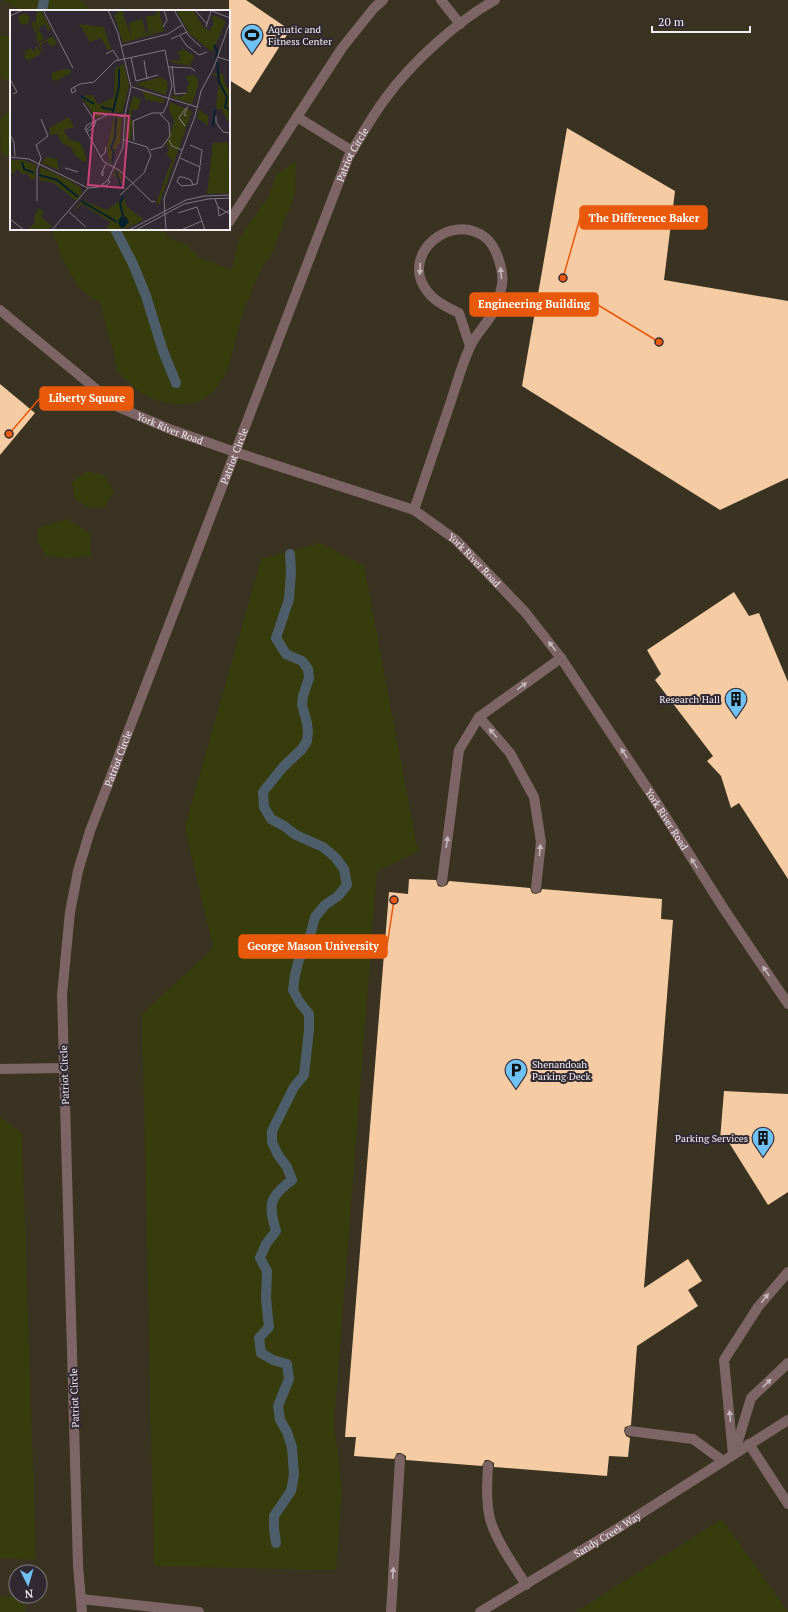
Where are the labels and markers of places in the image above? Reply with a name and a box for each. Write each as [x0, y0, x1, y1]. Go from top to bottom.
sports icon: Aquatic and Fitness Center [239, 22, 265, 55]
place label: Aquatic and Fitness Center [268, 23, 332, 48]
callout: The Difference Baker [580, 206, 707, 229]
callout: Engineering Building [470, 293, 598, 316]
callout: Liberty Square [40, 387, 133, 410]
building icon: Research Hall [723, 686, 749, 719]
place label: Research Hall [659, 693, 720, 706]
callout: George Mason University [239, 935, 387, 958]
parking icon: Shenandoah Parking Deck [503, 1057, 529, 1090]
place label: Shenandoah Parking Deck [532, 1058, 591, 1083]
building icon: Parking Services [750, 1125, 776, 1158]
place label: Parking Services [675, 1132, 748, 1145]

